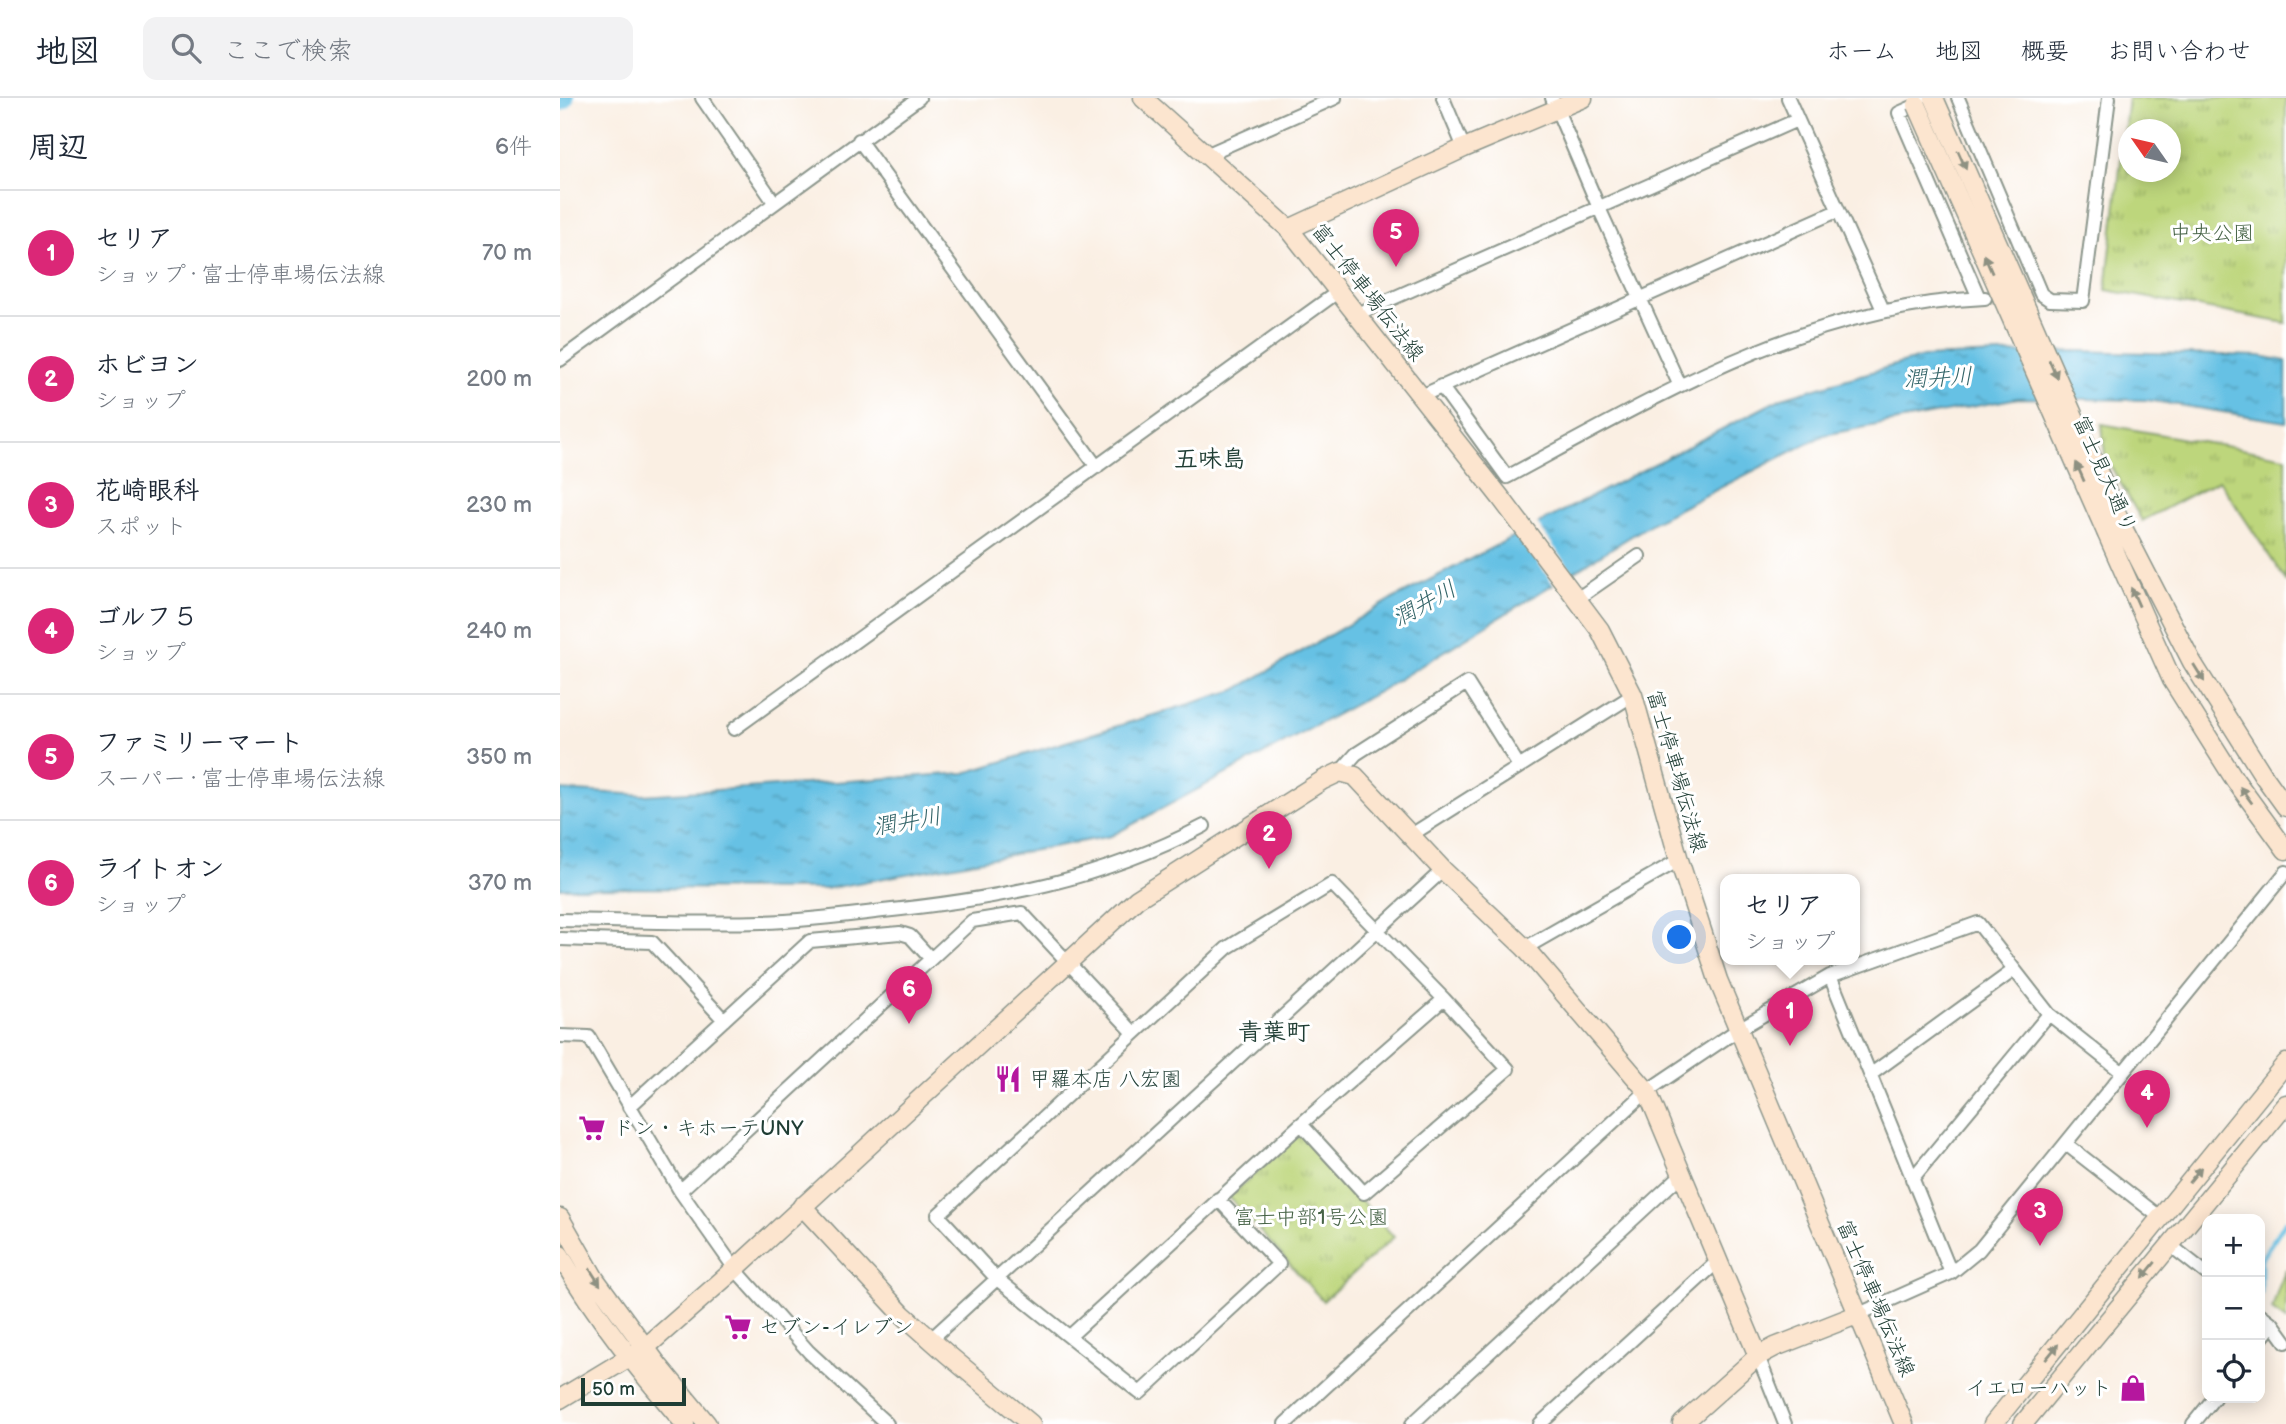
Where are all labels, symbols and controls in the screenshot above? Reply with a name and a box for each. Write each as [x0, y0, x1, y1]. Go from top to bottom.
search box [143, 17, 633, 80]
icon: search [167, 29, 205, 67]
text: 地図 [35, 32, 101, 72]
text: ここで検索 [223, 36, 353, 67]
text: ホーム [1826, 37, 1897, 66]
text: 地図 [1935, 37, 1983, 66]
text: 概要 [2021, 37, 2069, 66]
text: お問い合わせ [2107, 37, 2251, 66]
north arrow [2118, 119, 2181, 182]
text: 周辺 [28, 130, 88, 166]
text: 6件 [495, 133, 532, 161]
one-way arrow [1957, 150, 1968, 171]
pin: 5 [1373, 209, 1419, 267]
street label: 富士停車場伝法線 [1306, 218, 1429, 366]
park label: 中央公園 [2170, 221, 2254, 246]
text: セリア [95, 224, 173, 255]
text: 1 [46, 239, 56, 267]
text: 70 m [482, 239, 532, 267]
one-way arrow [1982, 253, 1993, 274]
text: ショップ · 富士停車場伝法線 [95, 261, 385, 289]
text: ホビヨン [95, 350, 199, 381]
one-way arrow [2047, 359, 2059, 379]
water label: 潤井川 [1903, 362, 1973, 394]
text: 2 [44, 365, 58, 393]
text: 200 m [466, 365, 532, 393]
text: ショップ [95, 387, 186, 415]
street label: 富士見大通り [2067, 412, 2142, 537]
district label: 五味島 [1174, 445, 1246, 474]
one-way arrow [2074, 461, 2085, 482]
text: 花崎眼科 [95, 476, 199, 507]
text: 3 [44, 491, 58, 519]
text: 230 m [466, 491, 532, 519]
text: スポット [95, 513, 187, 541]
water label: 潤井川 [1388, 575, 1461, 633]
one-way arrow [2129, 587, 2141, 607]
text: ゴルフ５ [95, 602, 198, 633]
text: 4 [44, 617, 58, 645]
text: 240 m [466, 617, 532, 645]
text: ショップ [95, 639, 186, 667]
one-way arrow [2193, 664, 2206, 683]
street label: 富士停車場伝法線 [1641, 687, 1712, 855]
text: ファミリーマート [95, 728, 304, 759]
text: 5 [44, 743, 58, 771]
text: 350 m [466, 743, 532, 771]
text: スーパー · 富士停車場伝法線 [95, 765, 385, 793]
one-way arrow [2239, 786, 2253, 804]
water label: 潤井川 [871, 802, 944, 842]
pin: 2 [1246, 811, 1292, 869]
text: ライトオン [95, 854, 224, 885]
text: 6 [44, 869, 58, 897]
text: 370 m [468, 869, 532, 897]
popup [1720, 874, 1860, 965]
text: ショップ [95, 891, 186, 919]
text: セリア [1744, 891, 1822, 922]
your location [1662, 920, 1696, 954]
text: ショップ [1744, 928, 1836, 956]
pin: 6 [886, 966, 932, 1024]
pin: 1 [1767, 988, 1813, 1046]
district label: 青葉町 [1238, 1018, 1310, 1047]
restaurant icon: 甲羅本店 八宏園 [993, 1064, 1023, 1094]
place label: 甲羅本店 八宏園 [1029, 1067, 1182, 1092]
pin: 4 [2124, 1070, 2170, 1128]
supermarket icon: ドン・キホーテUNY [577, 1113, 607, 1143]
place label: ドン・キホーテUNY [613, 1116, 804, 1141]
one-way arrow [2187, 1167, 2202, 1184]
pin: 3 [2017, 1188, 2063, 1246]
park label: 富士中部1号公園 [1233, 1205, 1389, 1230]
map controls [2202, 1214, 2265, 1403]
button: + [2202, 1214, 2265, 1277]
street label: 富士停車場伝法線 [1831, 1216, 1920, 1380]
one-way arrow [2141, 1261, 2157, 1279]
one-way arrow [588, 1267, 601, 1287]
button: − [2202, 1277, 2265, 1340]
supermarket icon: セブン-イレブン [723, 1312, 753, 1342]
place label: セブン-イレブン [759, 1315, 914, 1340]
button: locate [2202, 1340, 2265, 1403]
one-way arrow [2044, 1344, 2059, 1361]
shop icon: イエローハット [2118, 1373, 2148, 1403]
scale bar [581, 1375, 686, 1407]
place label: イエローハット [1965, 1376, 2112, 1401]
text: 50 m [592, 1378, 635, 1401]

